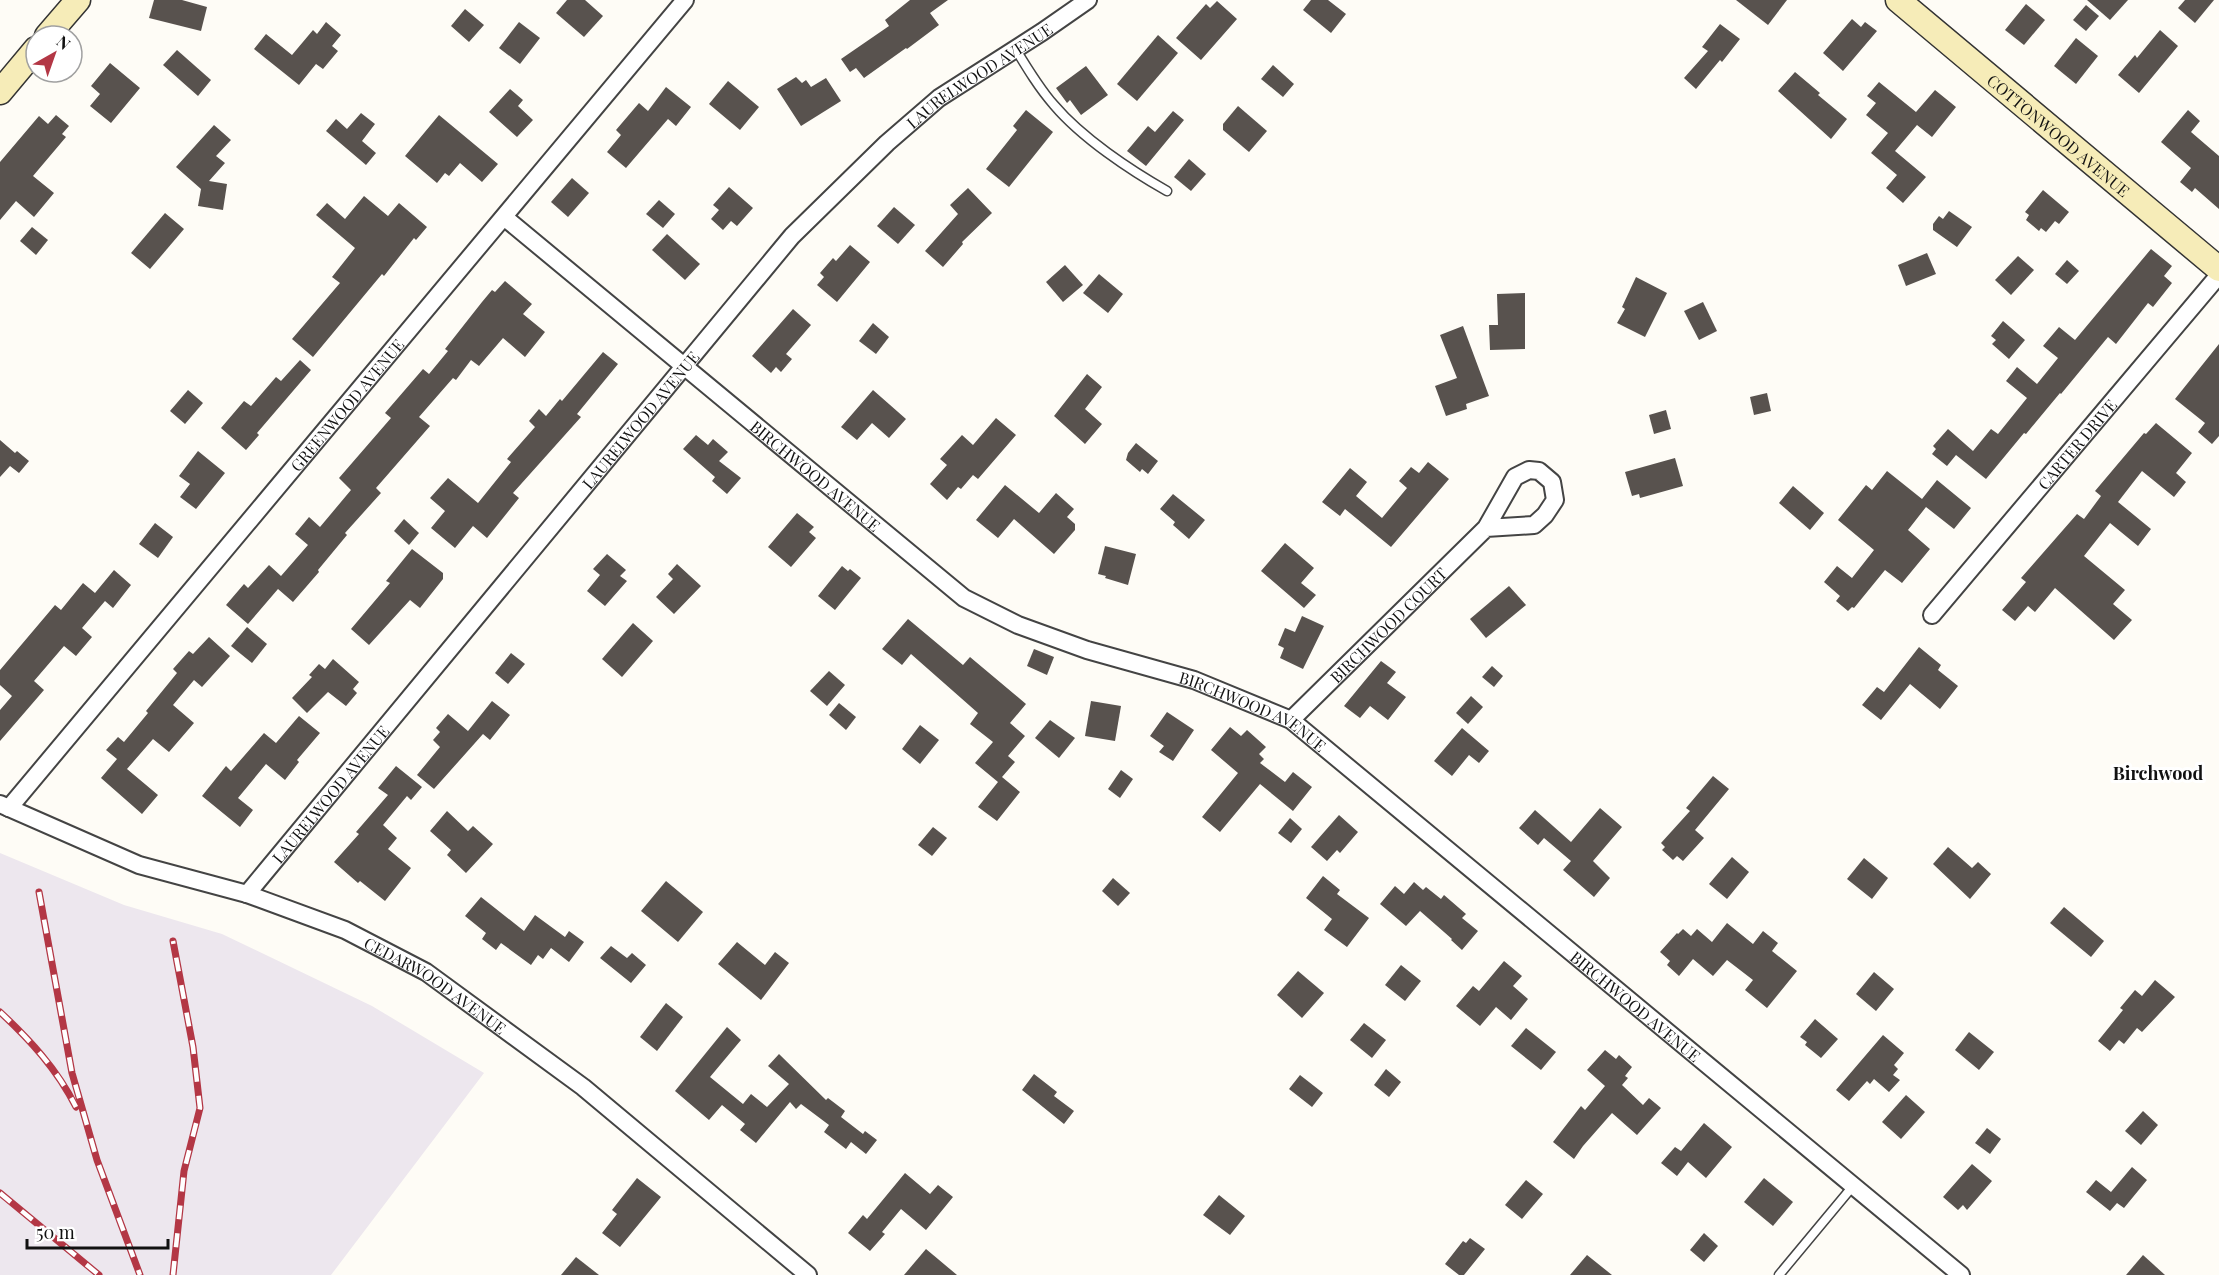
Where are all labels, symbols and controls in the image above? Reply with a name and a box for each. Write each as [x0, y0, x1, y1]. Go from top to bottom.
street label: LAURELWOOD AVENUE [902, 18, 1056, 132]
north arrow [24, 24, 84, 84]
text: N [53, 30, 75, 54]
street label: COTTONWOOD AVENUE [1983, 69, 2135, 201]
street label: GREENWOOD AVENUE [285, 334, 408, 475]
street label: LAURELWOOD AVENUE [577, 346, 703, 493]
street label: CARTER DRIVE [2032, 394, 2121, 493]
street label: BIRCHWOOD AVENUE [747, 415, 885, 535]
street label: BIRCHWOOD COURT [1325, 562, 1451, 687]
street label: BIRCHWOOD AVENUE [1177, 666, 1331, 756]
street label: LAURELWOOD AVENUE [267, 721, 393, 867]
district label: Birchwood [2113, 761, 2204, 785]
street label: CEDARWOOD AVENUE [361, 931, 511, 1038]
street label: BIRCHWOOD AVENUE [1567, 946, 1705, 1066]
scale bar [27, 1212, 168, 1250]
text: 50 m [36, 1220, 75, 1244]

